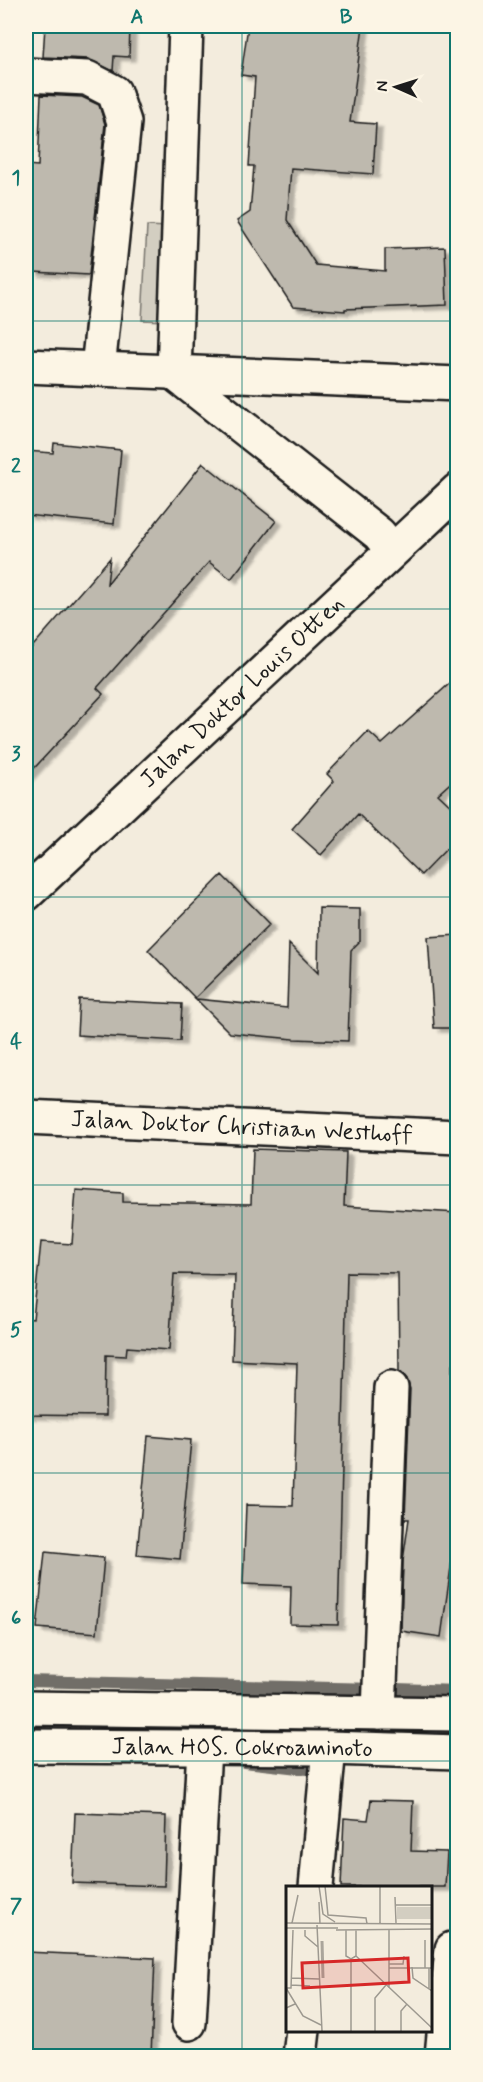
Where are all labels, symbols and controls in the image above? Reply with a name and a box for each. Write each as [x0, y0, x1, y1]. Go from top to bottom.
text: A [130, 4, 144, 31]
text: B [340, 4, 353, 31]
north arrow [366, 57, 426, 117]
text: N [372, 80, 393, 92]
text: 1 [12, 165, 20, 192]
text: 2 [11, 453, 21, 480]
street label: Jalan Doktor Louis Otten [133, 589, 351, 795]
text: 3 [11, 741, 21, 768]
text: 4 [10, 1029, 22, 1056]
street label: Jalan Doktor Christiaan Westhoff [70, 1104, 413, 1150]
text: 5 [10, 1317, 22, 1344]
text: 6 [11, 1605, 21, 1632]
street label: Jalan HOS. Cokroaminoto [111, 1731, 373, 1765]
inset map [286, 1886, 432, 2031]
text: 7 [10, 1893, 22, 1920]

